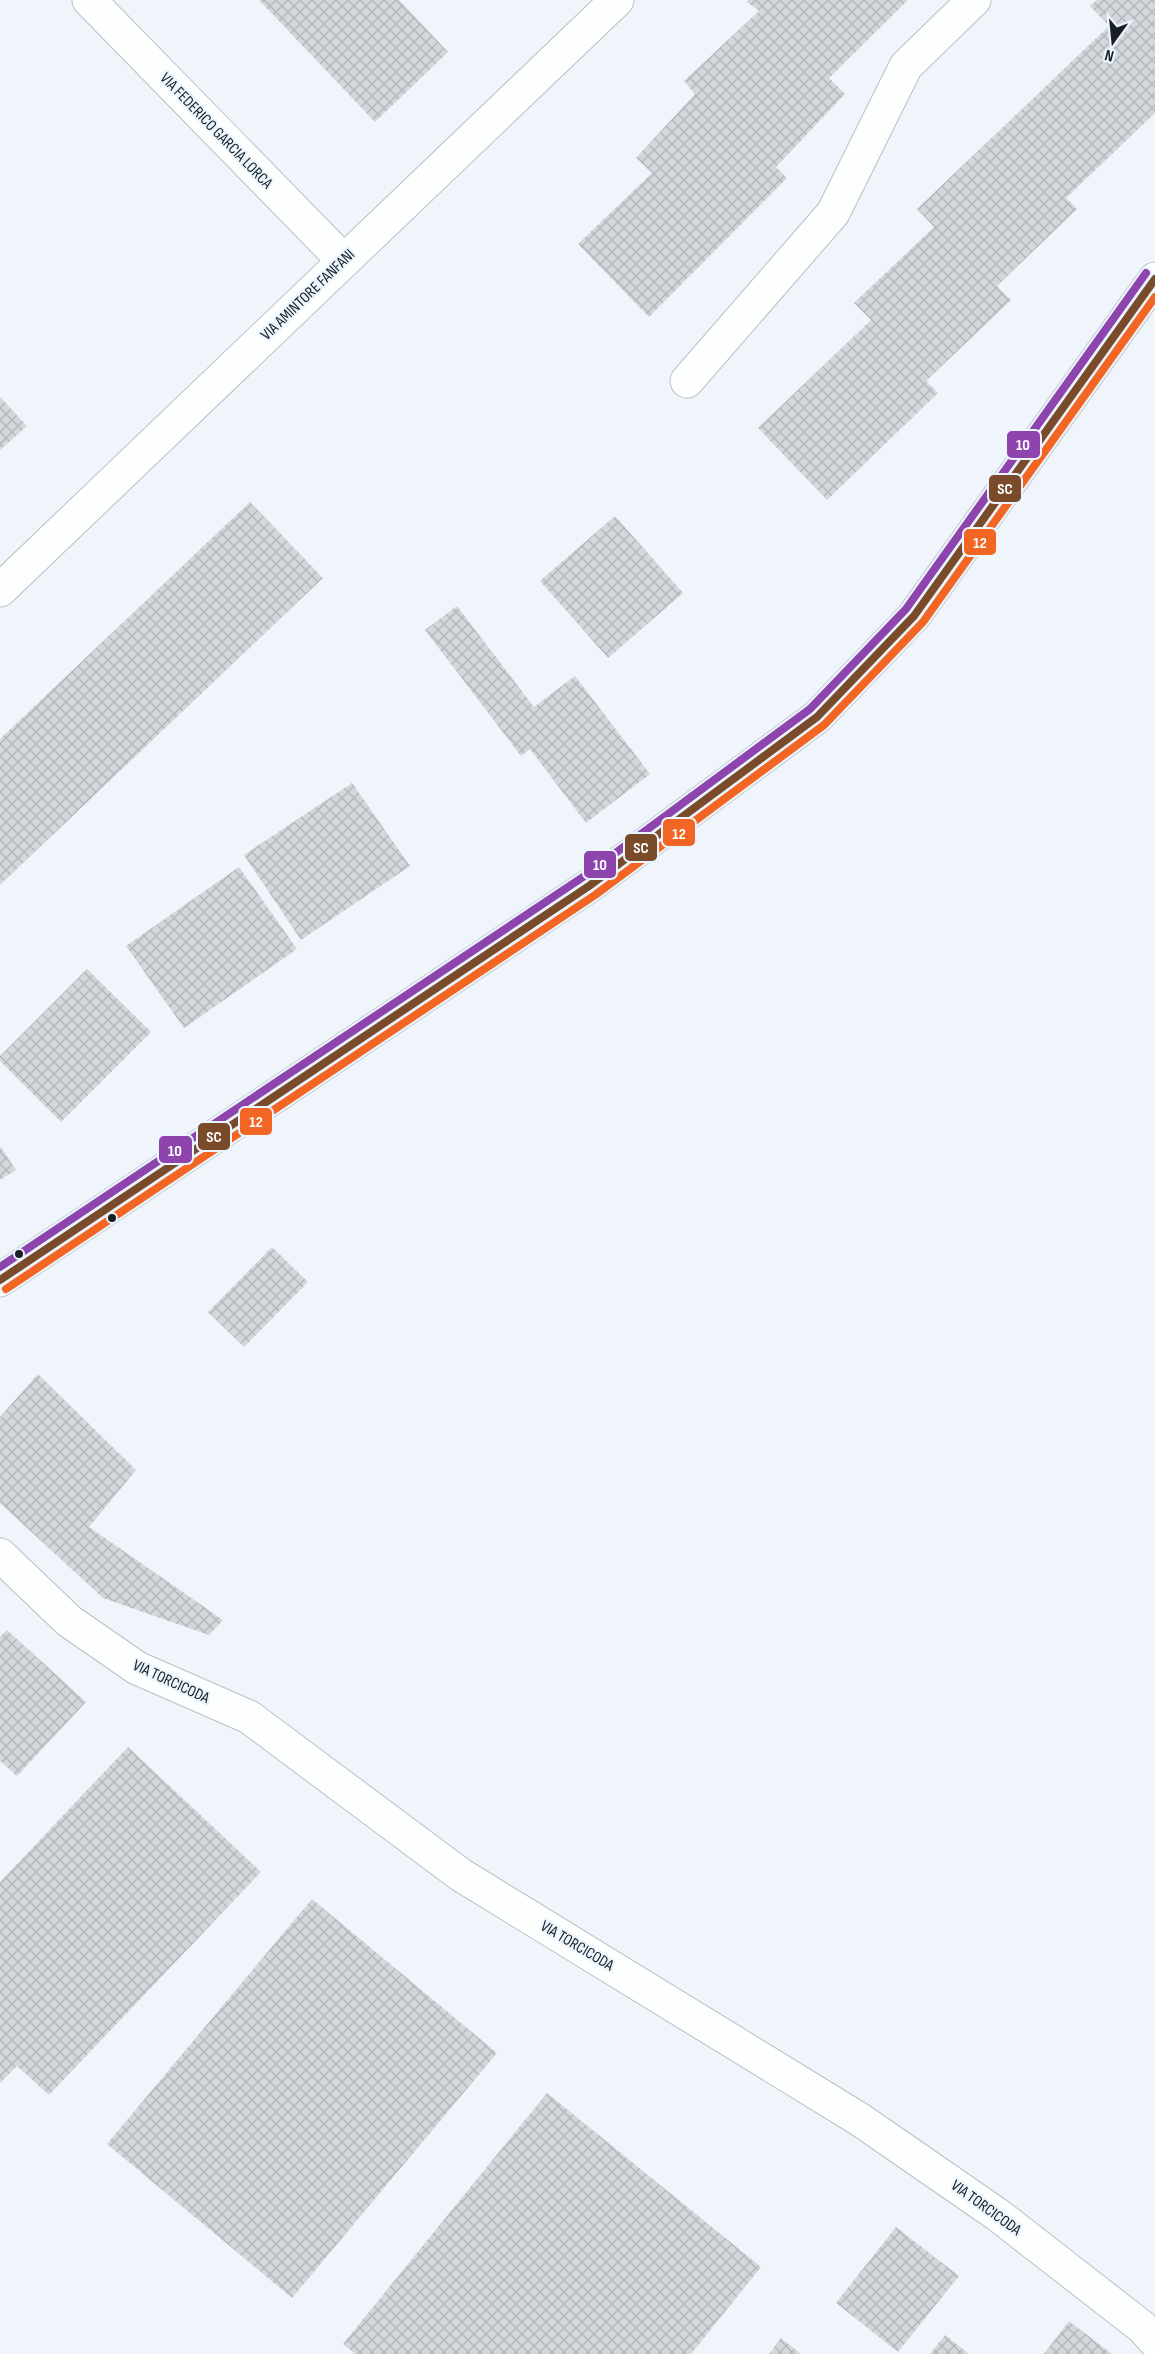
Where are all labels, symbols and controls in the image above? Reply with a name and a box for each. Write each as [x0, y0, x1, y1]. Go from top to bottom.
north arrow [1083, 12, 1143, 72]
text: N [1103, 45, 1116, 65]
street label: VIA FEDERICO GARCIA LORCA [156, 69, 276, 193]
street label: VIA AMINTORE FANFANI [257, 245, 359, 345]
line badge: 10 [1006, 430, 1041, 459]
text: 10 [1016, 436, 1030, 455]
line badge: SC [988, 474, 1022, 503]
text: SC [997, 480, 1013, 499]
line badge: 12 [963, 528, 997, 556]
text: 12 [973, 534, 987, 553]
line badge: 12 [662, 818, 696, 847]
text: 12 [672, 825, 686, 844]
line badge: SC [624, 833, 658, 862]
text: SC [633, 839, 649, 858]
line badge: 10 [583, 850, 617, 879]
text: 10 [593, 856, 607, 875]
line badge: 12 [239, 1107, 273, 1136]
text: 12 [249, 1113, 263, 1132]
line badge: SC [197, 1122, 231, 1151]
text: SC [206, 1128, 222, 1147]
line badge: 10 [158, 1135, 193, 1164]
text: 10 [168, 1142, 182, 1161]
unlabelled marker [106, 1212, 118, 1224]
unlabelled marker [13, 1248, 25, 1260]
street label: VIA TORCICODA [130, 1656, 212, 1708]
street label: VIA TORCICODA [537, 1917, 617, 1975]
street label: VIA TORCICODA [947, 2176, 1025, 2240]

